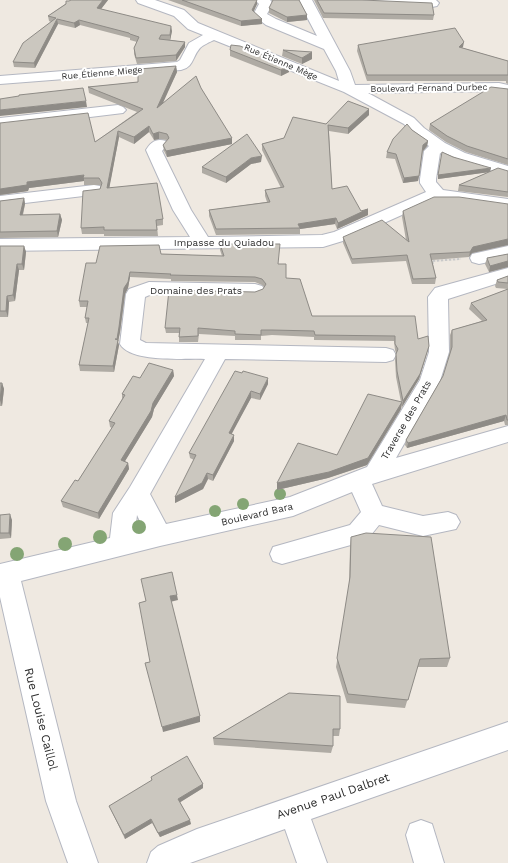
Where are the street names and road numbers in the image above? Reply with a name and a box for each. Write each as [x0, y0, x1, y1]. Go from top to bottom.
street label: Rue Étienne Mège [243, 41, 320, 82]
street label: Rue Étienne Miege [61, 63, 143, 82]
street label: Boulevard Fernand Durbec [370, 82, 488, 94]
street label: Impasse du Quiadou [174, 237, 274, 248]
street label: Domaine des Prats [150, 285, 242, 296]
street label: Traverse des Prats [379, 378, 433, 462]
street label: Boulevard Bara [220, 500, 294, 528]
street label: Rue Louise Caillol [22, 666, 61, 772]
street label: Avenue Paul Dalbret [275, 770, 391, 822]

